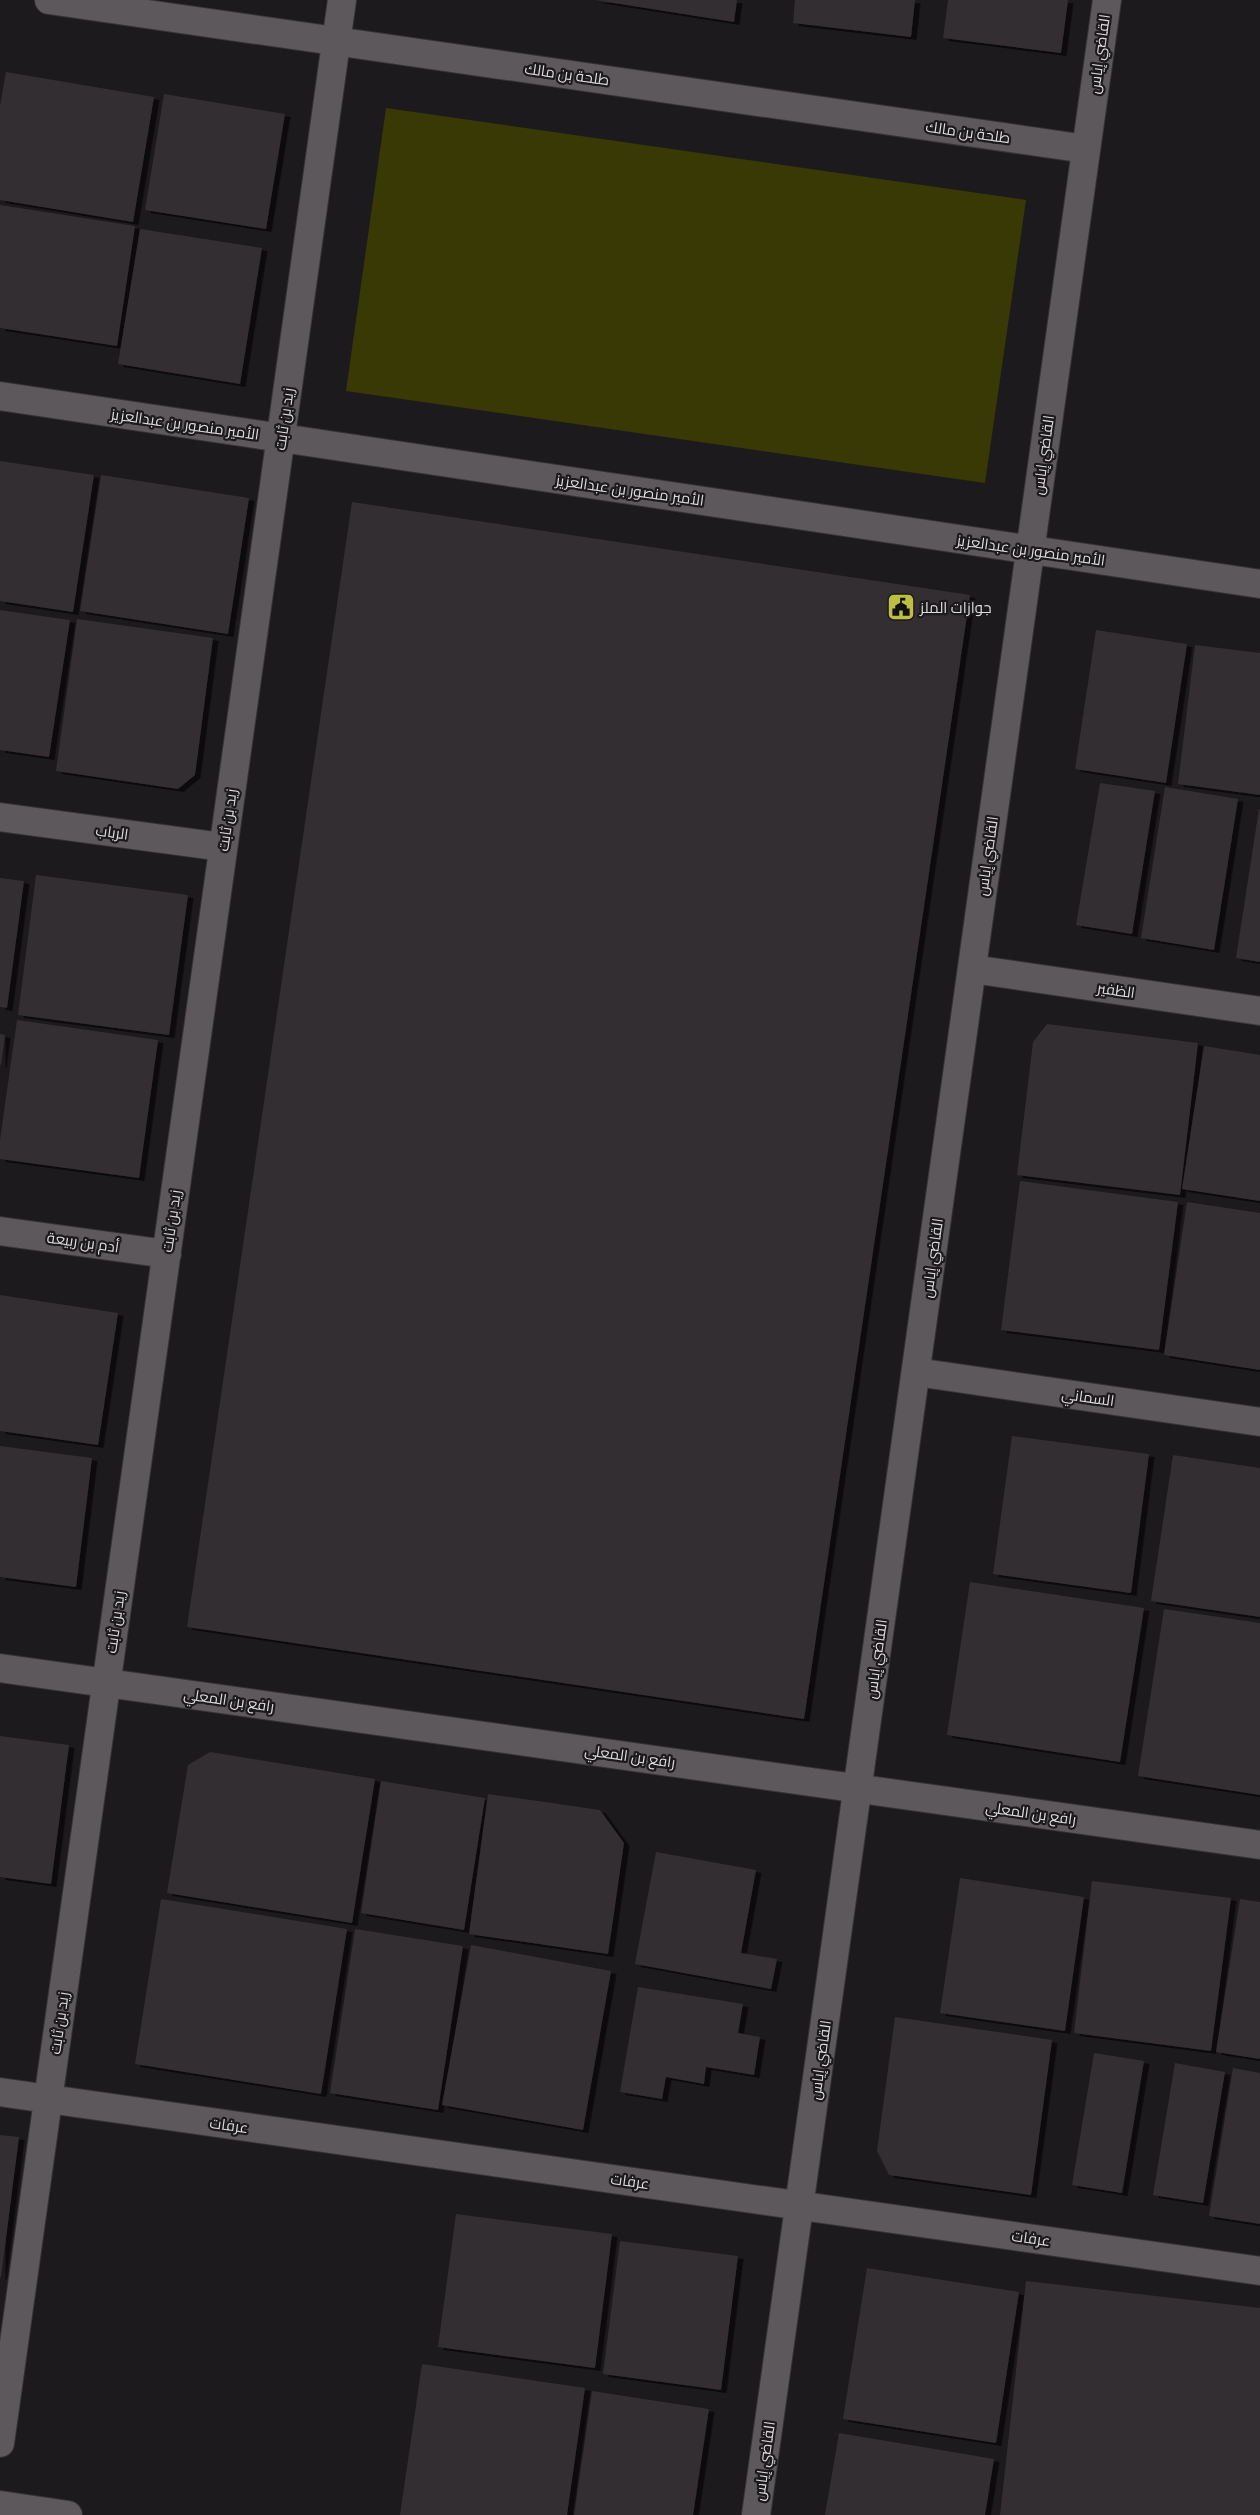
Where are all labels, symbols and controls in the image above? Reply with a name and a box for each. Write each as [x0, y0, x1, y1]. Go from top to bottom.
street label: القاضي إياس [1083, 13, 1117, 95]
street label: طلحة بن مالك [523, 58, 611, 90]
street label: طلحة بن مالك [924, 116, 1012, 148]
street label: زيد بن ثابت [269, 386, 299, 452]
street label: الأمير منصور بن عبدالعزيز [108, 403, 261, 445]
street label: القاضي إياس [1027, 414, 1061, 496]
street label: الأمير منصور بن عبدالعزيز [553, 469, 706, 511]
street label: الأمير منصور بن عبدالعزيز [954, 529, 1107, 571]
public building icon: جوازات الملز [886, 592, 916, 622]
place label: جوازات الملز [919, 597, 992, 618]
street label: زيد بن ثابت [212, 787, 242, 853]
street label: القاضي إياس [971, 815, 1005, 897]
street label: الرباب [94, 819, 130, 845]
street label: الظفير [1095, 977, 1136, 1003]
street label: زيد بن ثابت [156, 1188, 186, 1254]
street label: القاضي إياس [916, 1217, 950, 1299]
street label: أدم بن ربيعة [46, 1227, 120, 1257]
street label: السماني [1060, 1383, 1116, 1413]
street label: زيد بن ثابت [100, 1589, 130, 1655]
street label: القاضي إياس [860, 1618, 894, 1700]
street label: رافع بن المعلي [182, 1683, 276, 1719]
street label: رافع بن المعلي [583, 1739, 677, 1775]
street label: رافع بن المعلي [984, 1796, 1078, 1832]
street label: زيد بن ثابت [44, 1990, 74, 2056]
street label: القاضي إياس [804, 2019, 838, 2101]
street label: عرفات [208, 2112, 250, 2138]
street label: عرفات [609, 2168, 651, 2194]
street label: عرفات [1010, 2225, 1052, 2251]
street label: القاضي إياس [748, 2420, 782, 2502]

